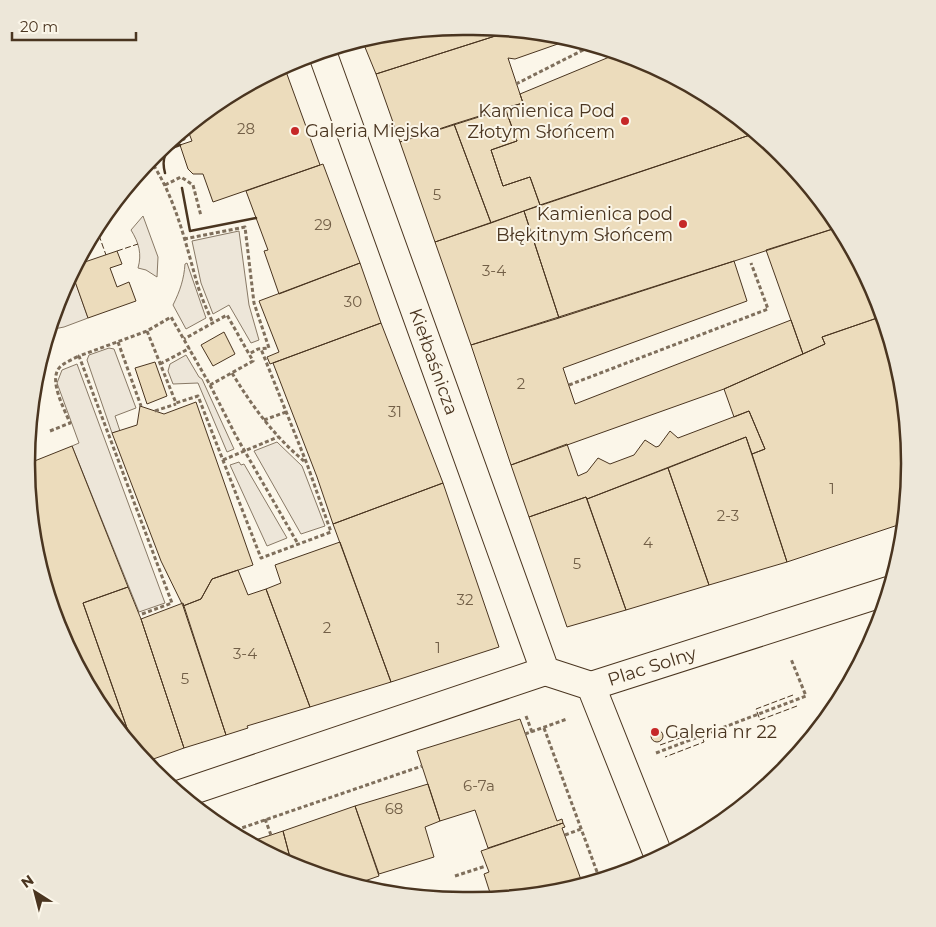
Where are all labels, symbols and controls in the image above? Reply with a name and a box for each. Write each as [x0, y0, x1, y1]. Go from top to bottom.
scale bar [12, 10, 136, 42]
text: 20 m [20, 17, 58, 36]
place label: Kamienica Pod Złotym Słońcem [467, 100, 615, 143]
marker: Kamienica Pod Złotym Słońcem [619, 115, 631, 127]
house number: 28 [237, 119, 255, 138]
place label: Galeria Miejska [305, 120, 440, 142]
marker: Galeria Miejska [289, 125, 301, 137]
house number: 5 [433, 185, 441, 204]
place label: Kamienica pod Błękitnym Słońcem [496, 203, 673, 246]
house number: 29 [314, 215, 332, 234]
marker: Kamienica pod Błękitnym Słońcem [677, 218, 689, 230]
house number: 3-4 [482, 261, 506, 280]
house number: 30 [344, 292, 362, 311]
street label: Kiełbaśnicza [404, 305, 463, 418]
house number: 2 [517, 374, 525, 393]
house number: 31 [388, 402, 402, 421]
house number: 1 [829, 479, 835, 498]
house number: 2-3 [717, 506, 739, 525]
house number: 4 [643, 533, 653, 552]
house number: 5 [573, 554, 581, 573]
house number: 32 [457, 590, 473, 609]
house number: 2 [323, 618, 331, 637]
house number: 1 [435, 638, 441, 657]
street label: Plac Solny [605, 642, 699, 691]
house number: 3-4 [233, 644, 257, 663]
house number: 5 [181, 669, 189, 688]
place label: Galeria nr 22 [665, 721, 777, 743]
marker: Galeria nr 22 [649, 726, 661, 738]
house number: 6-7a [463, 776, 495, 795]
house number: 68 [385, 799, 403, 818]
north arrow [10, 867, 60, 917]
text: N [17, 871, 37, 892]

